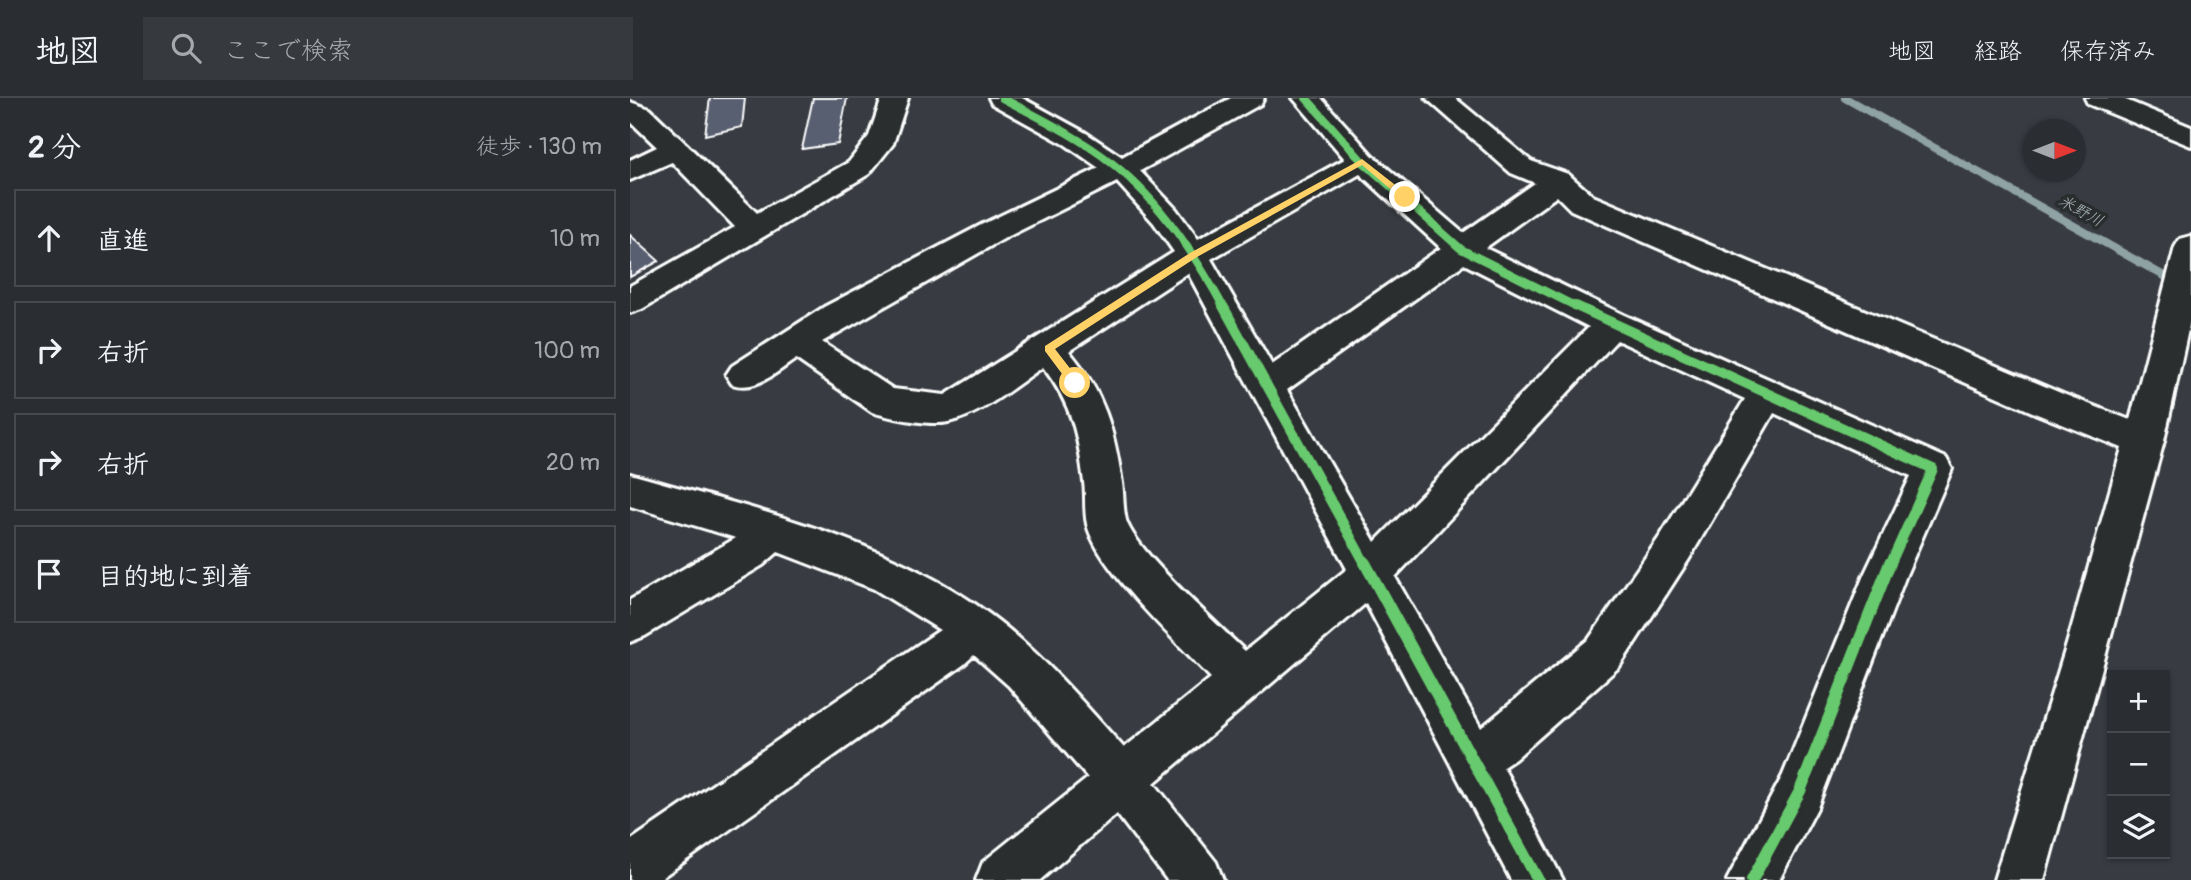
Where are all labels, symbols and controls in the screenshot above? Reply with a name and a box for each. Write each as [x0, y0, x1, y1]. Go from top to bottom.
search box [143, 17, 633, 80]
icon: search [167, 29, 205, 67]
text: 地図 [35, 31, 101, 72]
text: ここで検索 [223, 35, 353, 67]
text: 地図 [1888, 37, 1936, 66]
text: 経路 [1974, 37, 2022, 66]
text: 保存済み [2060, 37, 2156, 66]
north arrow [2023, 119, 2086, 182]
text: 2 分 [28, 129, 81, 166]
text: 徒歩 · 130 m [476, 132, 602, 161]
route end [1389, 181, 1420, 212]
water label: 米野川 [2055, 191, 2107, 231]
icon: ahead [30, 219, 68, 257]
text: 10 m [550, 224, 600, 253]
text: 直進 [97, 225, 149, 257]
icon: right [30, 331, 68, 369]
text: 100 m [534, 336, 600, 365]
text: 右折 [97, 337, 149, 369]
route start [1059, 367, 1090, 398]
icon: right [30, 443, 68, 481]
text: 20 m [546, 448, 600, 477]
text: 右折 [97, 449, 149, 481]
icon: arrive [30, 555, 68, 593]
text: 目的地に到着 [97, 561, 253, 593]
map controls [2107, 670, 2170, 859]
button: + [2107, 670, 2170, 733]
button: − [2107, 733, 2170, 796]
button: layers [2107, 796, 2170, 859]

